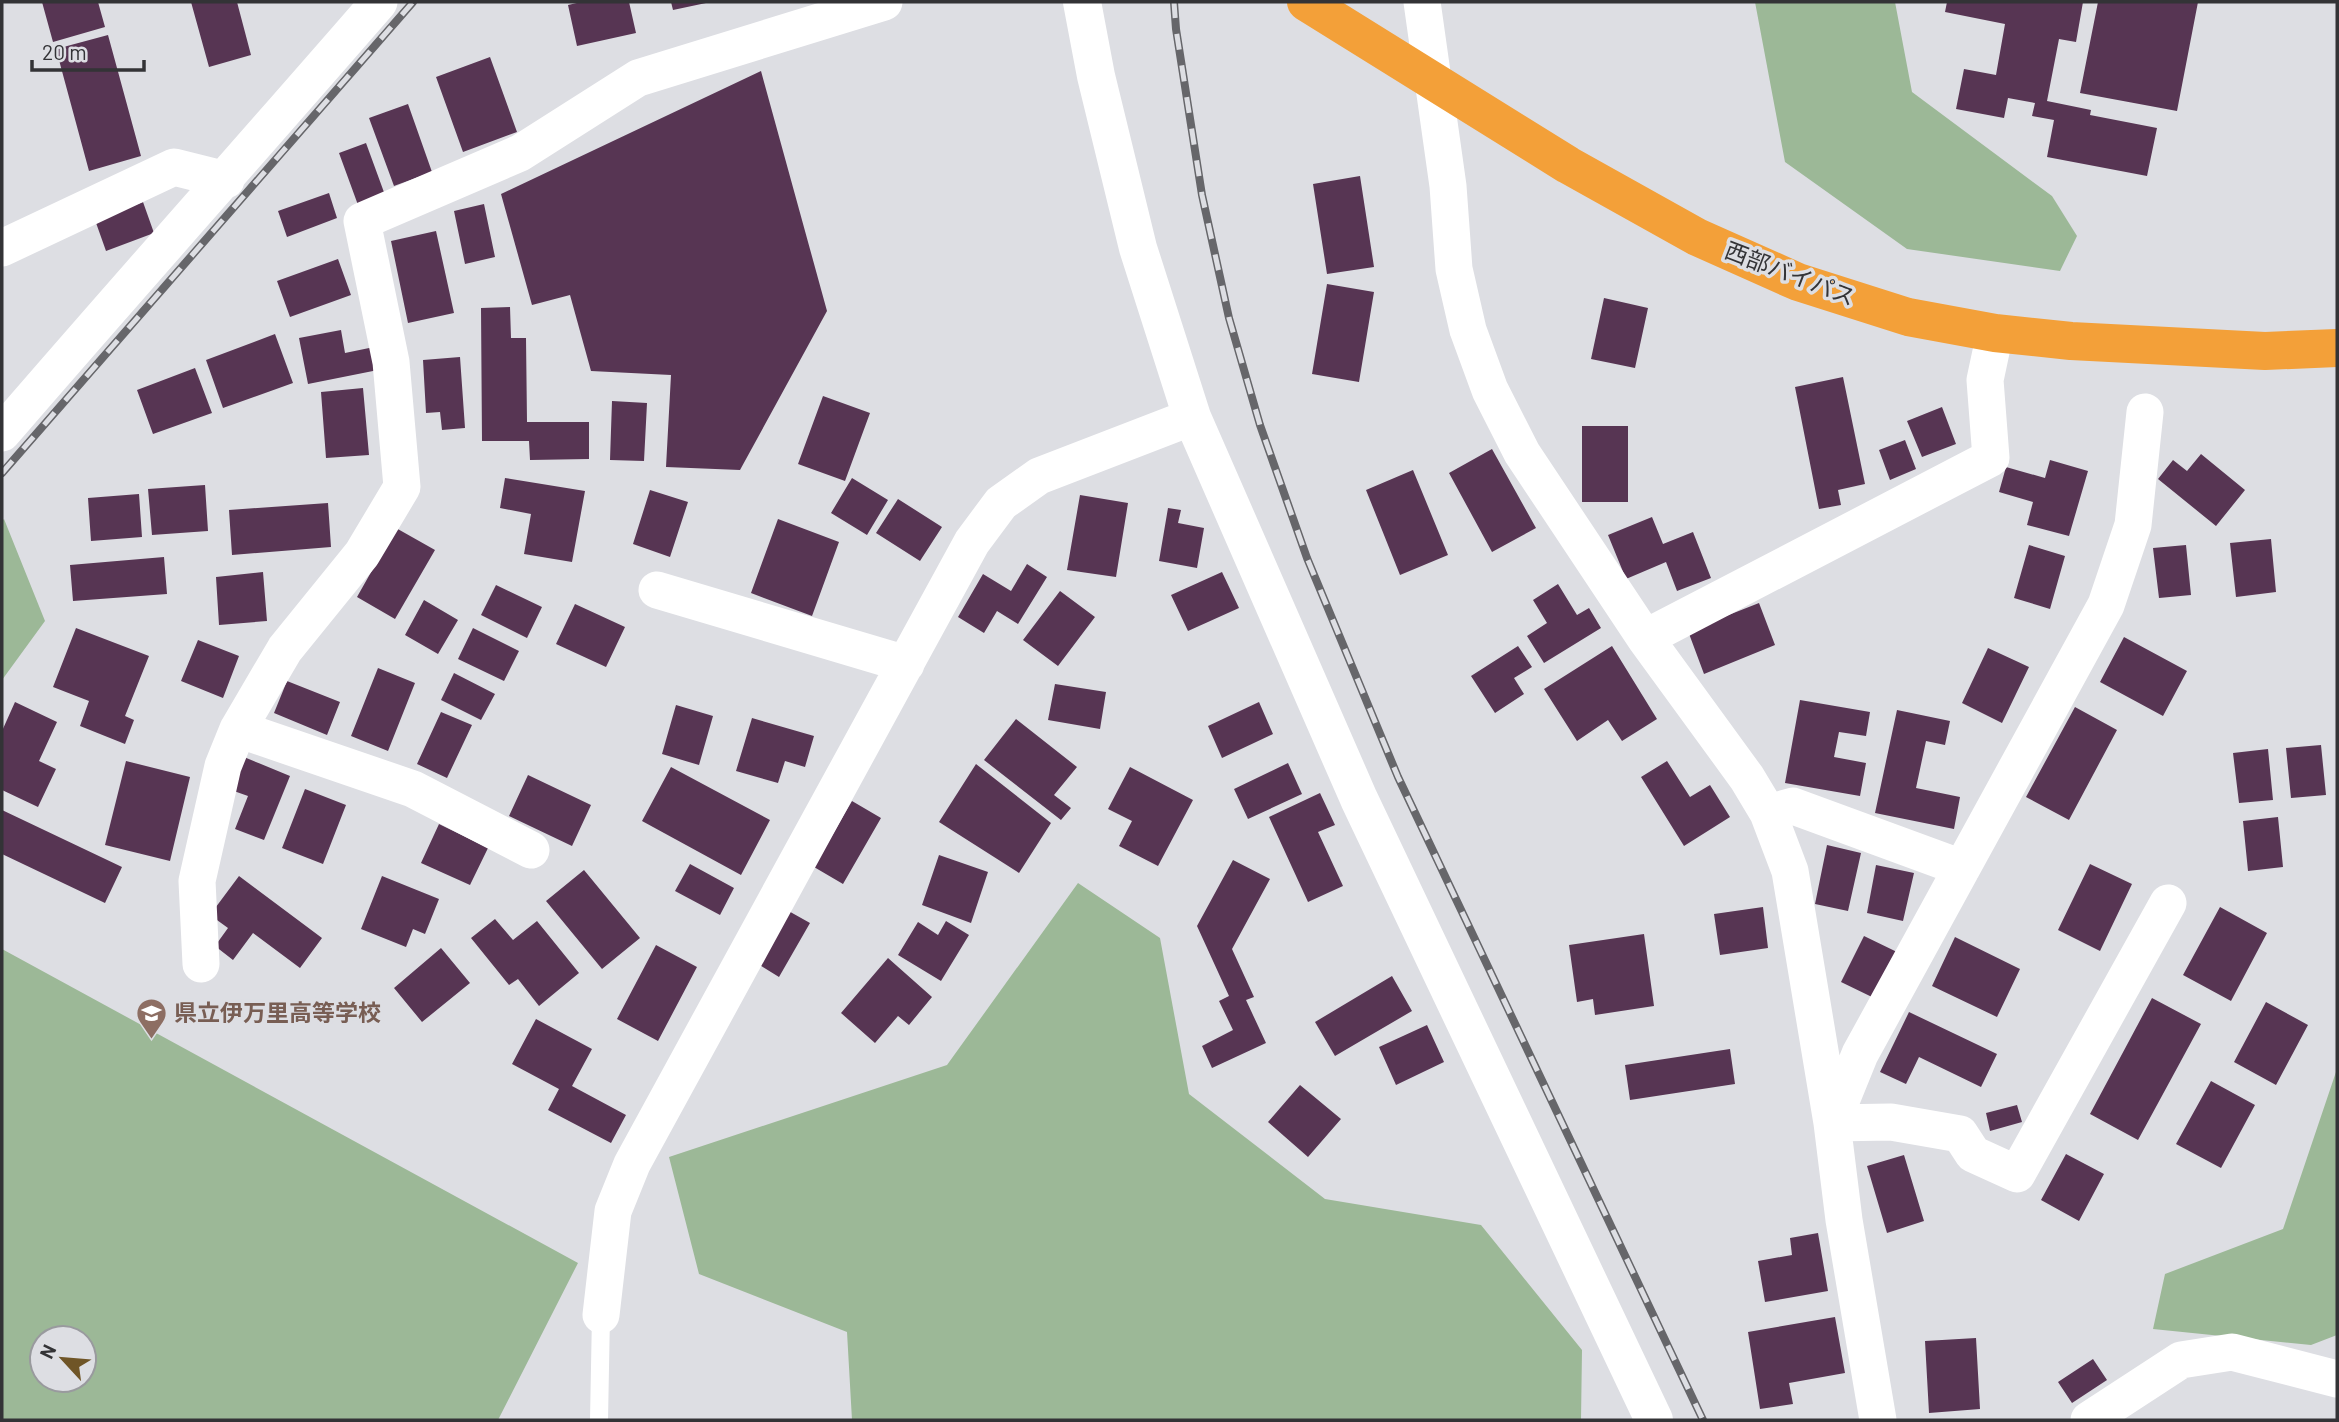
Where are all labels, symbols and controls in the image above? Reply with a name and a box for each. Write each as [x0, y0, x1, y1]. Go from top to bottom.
scale bar [32, 28, 144, 72]
text: 20 m [42, 39, 87, 64]
street label: 西部バイパス [1721, 235, 1860, 311]
school or university icon: 県立伊万里高等学校 [134, 996, 168, 1040]
place label: 県立伊万里高等学校 [174, 998, 381, 1026]
north arrow [28, 1324, 98, 1394]
text: N [34, 1341, 60, 1362]

